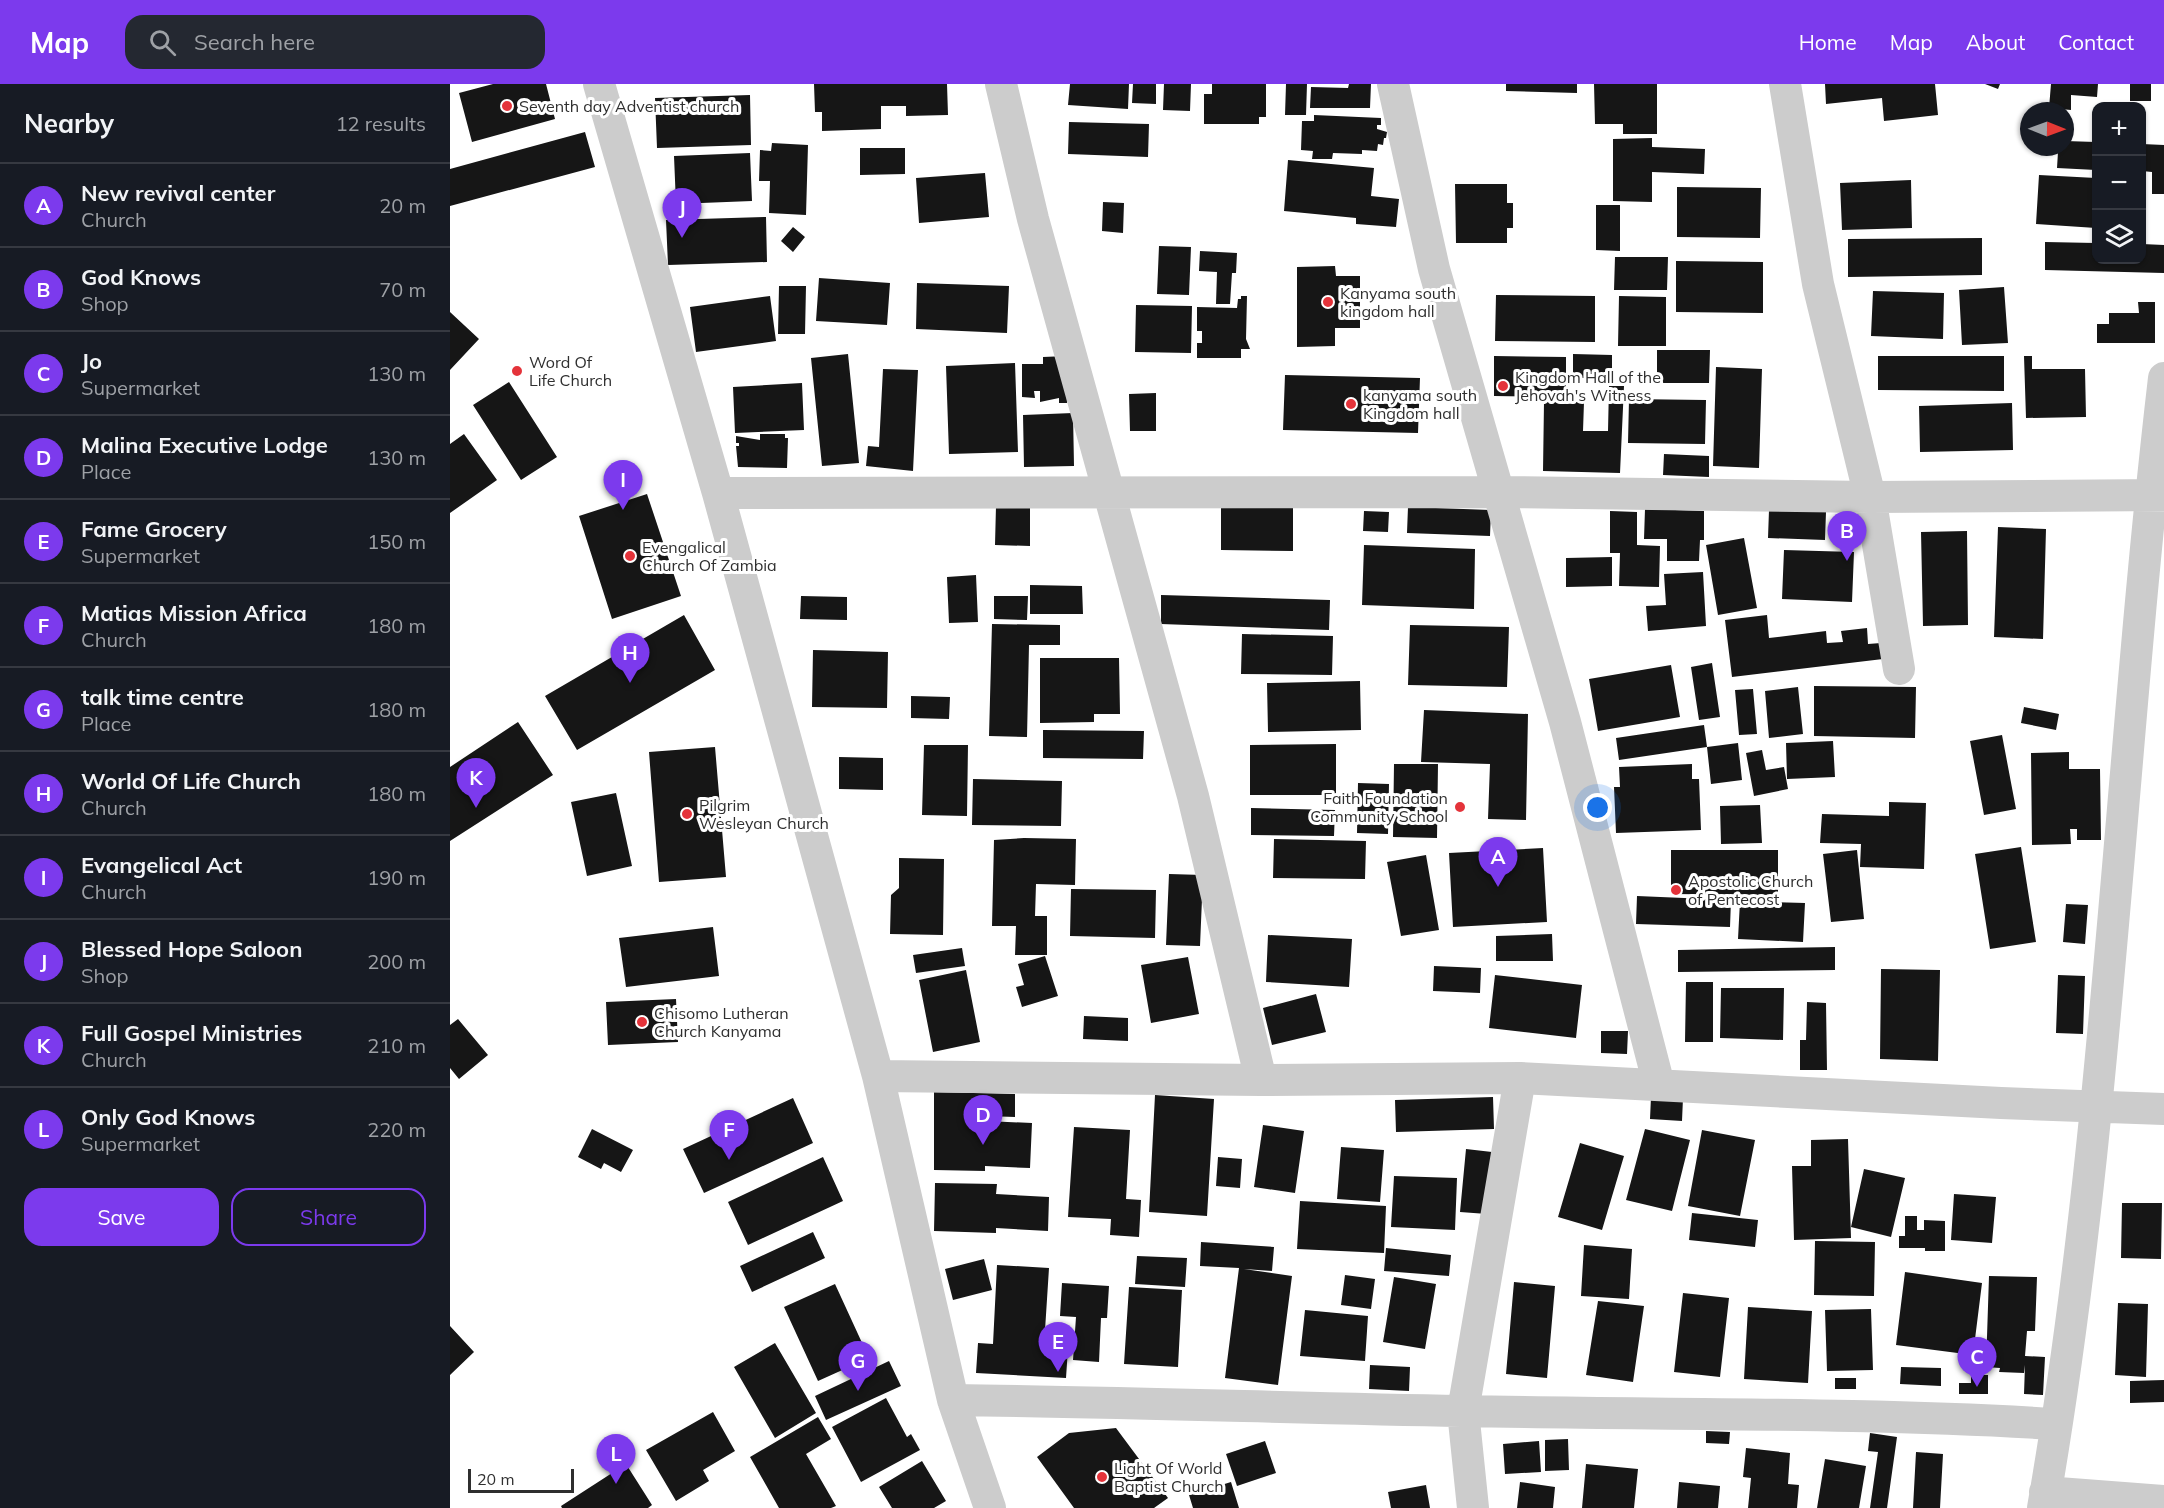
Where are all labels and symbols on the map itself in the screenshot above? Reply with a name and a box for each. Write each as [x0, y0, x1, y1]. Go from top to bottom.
place label: Seventh day Adventist church [519, 96, 739, 116]
marker: Seventh day Adventist church [500, 99, 514, 113]
north arrow [2020, 102, 2074, 156]
pin: J [662, 188, 702, 238]
place label: Kanyama south kingdom hall [1340, 283, 1456, 321]
marker: Kanyama south kingdom hall [1321, 295, 1335, 309]
place label: Word Of Life Church [529, 352, 612, 390]
marker: Word Of Life Church [510, 364, 524, 378]
place label: Kingdom Hall of the Jehovah's Witness [1515, 367, 1661, 405]
marker: Kingdom Hall of the Jehovah's Witness [1496, 379, 1510, 393]
place label: kanyama south Kingdom hall [1363, 385, 1477, 423]
marker: kanyama south Kingdom hall [1344, 397, 1358, 411]
pin: I [604, 460, 642, 510]
pin: B [1828, 512, 1866, 561]
place label: Evengalical Church Of Zambia [642, 537, 777, 575]
marker: Evengalical Church Of Zambia [623, 549, 637, 563]
pin: H [610, 634, 650, 683]
pin: K [456, 758, 496, 808]
place label: Faith Foundation Community School [1310, 788, 1448, 826]
your location [1583, 793, 1612, 822]
place label: Pilgrim Wesleyan Church [699, 795, 829, 833]
marker: Faith Foundation Community School [1453, 800, 1467, 814]
marker: Pilgrim Wesleyan Church [680, 807, 694, 821]
pin: A [1478, 838, 1518, 887]
place label: Apostolic Church of Pentecost [1688, 871, 1813, 909]
marker: Apostolic Church of Pentecost [1669, 883, 1683, 897]
place label: Chisomo Lutheran Church Kanyama [654, 1003, 789, 1041]
marker: Chisomo Lutheran Church Kanyama [635, 1015, 649, 1029]
pin: D [964, 1096, 1002, 1145]
pin: F [710, 1110, 748, 1160]
pin: E [1038, 1322, 1078, 1372]
pin: C [1958, 1338, 1996, 1387]
pin: G [838, 1342, 878, 1391]
pin: L [596, 1434, 636, 1484]
place label: Light Of World Baptist Church [1114, 1458, 1224, 1496]
scale bar [468, 1466, 574, 1494]
marker: Light Of World Baptist Church [1095, 1470, 1109, 1484]

